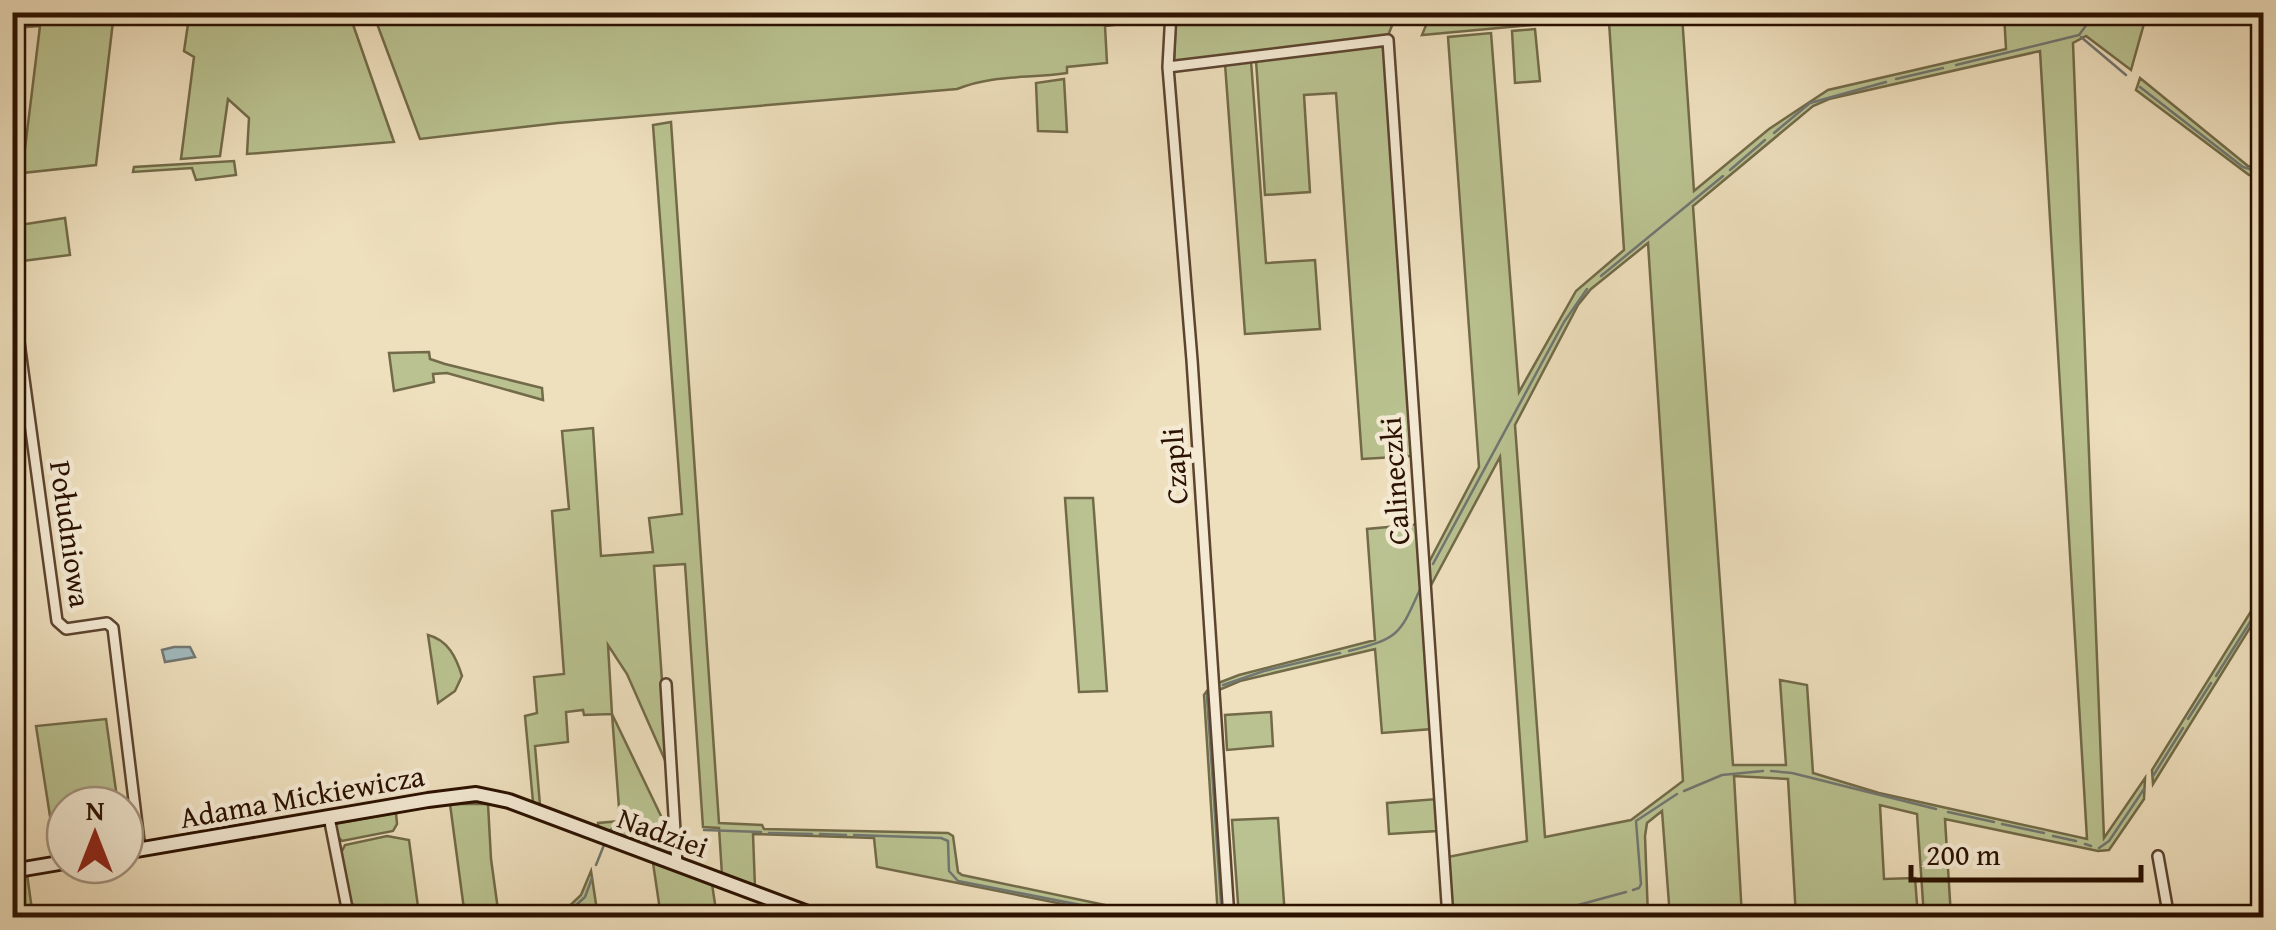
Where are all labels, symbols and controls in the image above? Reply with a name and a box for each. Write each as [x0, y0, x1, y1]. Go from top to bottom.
street label: Calineczki [1368, 415, 1420, 547]
street label: Czapli [1149, 426, 1199, 506]
street label: Południowa [39, 458, 103, 610]
street label: Adama Mickiewicza [176, 753, 428, 839]
north arrow [45, 785, 145, 885]
text: N [86, 789, 105, 830]
street label: Nadziei [611, 795, 715, 869]
scale bar [1911, 820, 2141, 882]
text: 200 m [1926, 832, 2001, 876]

